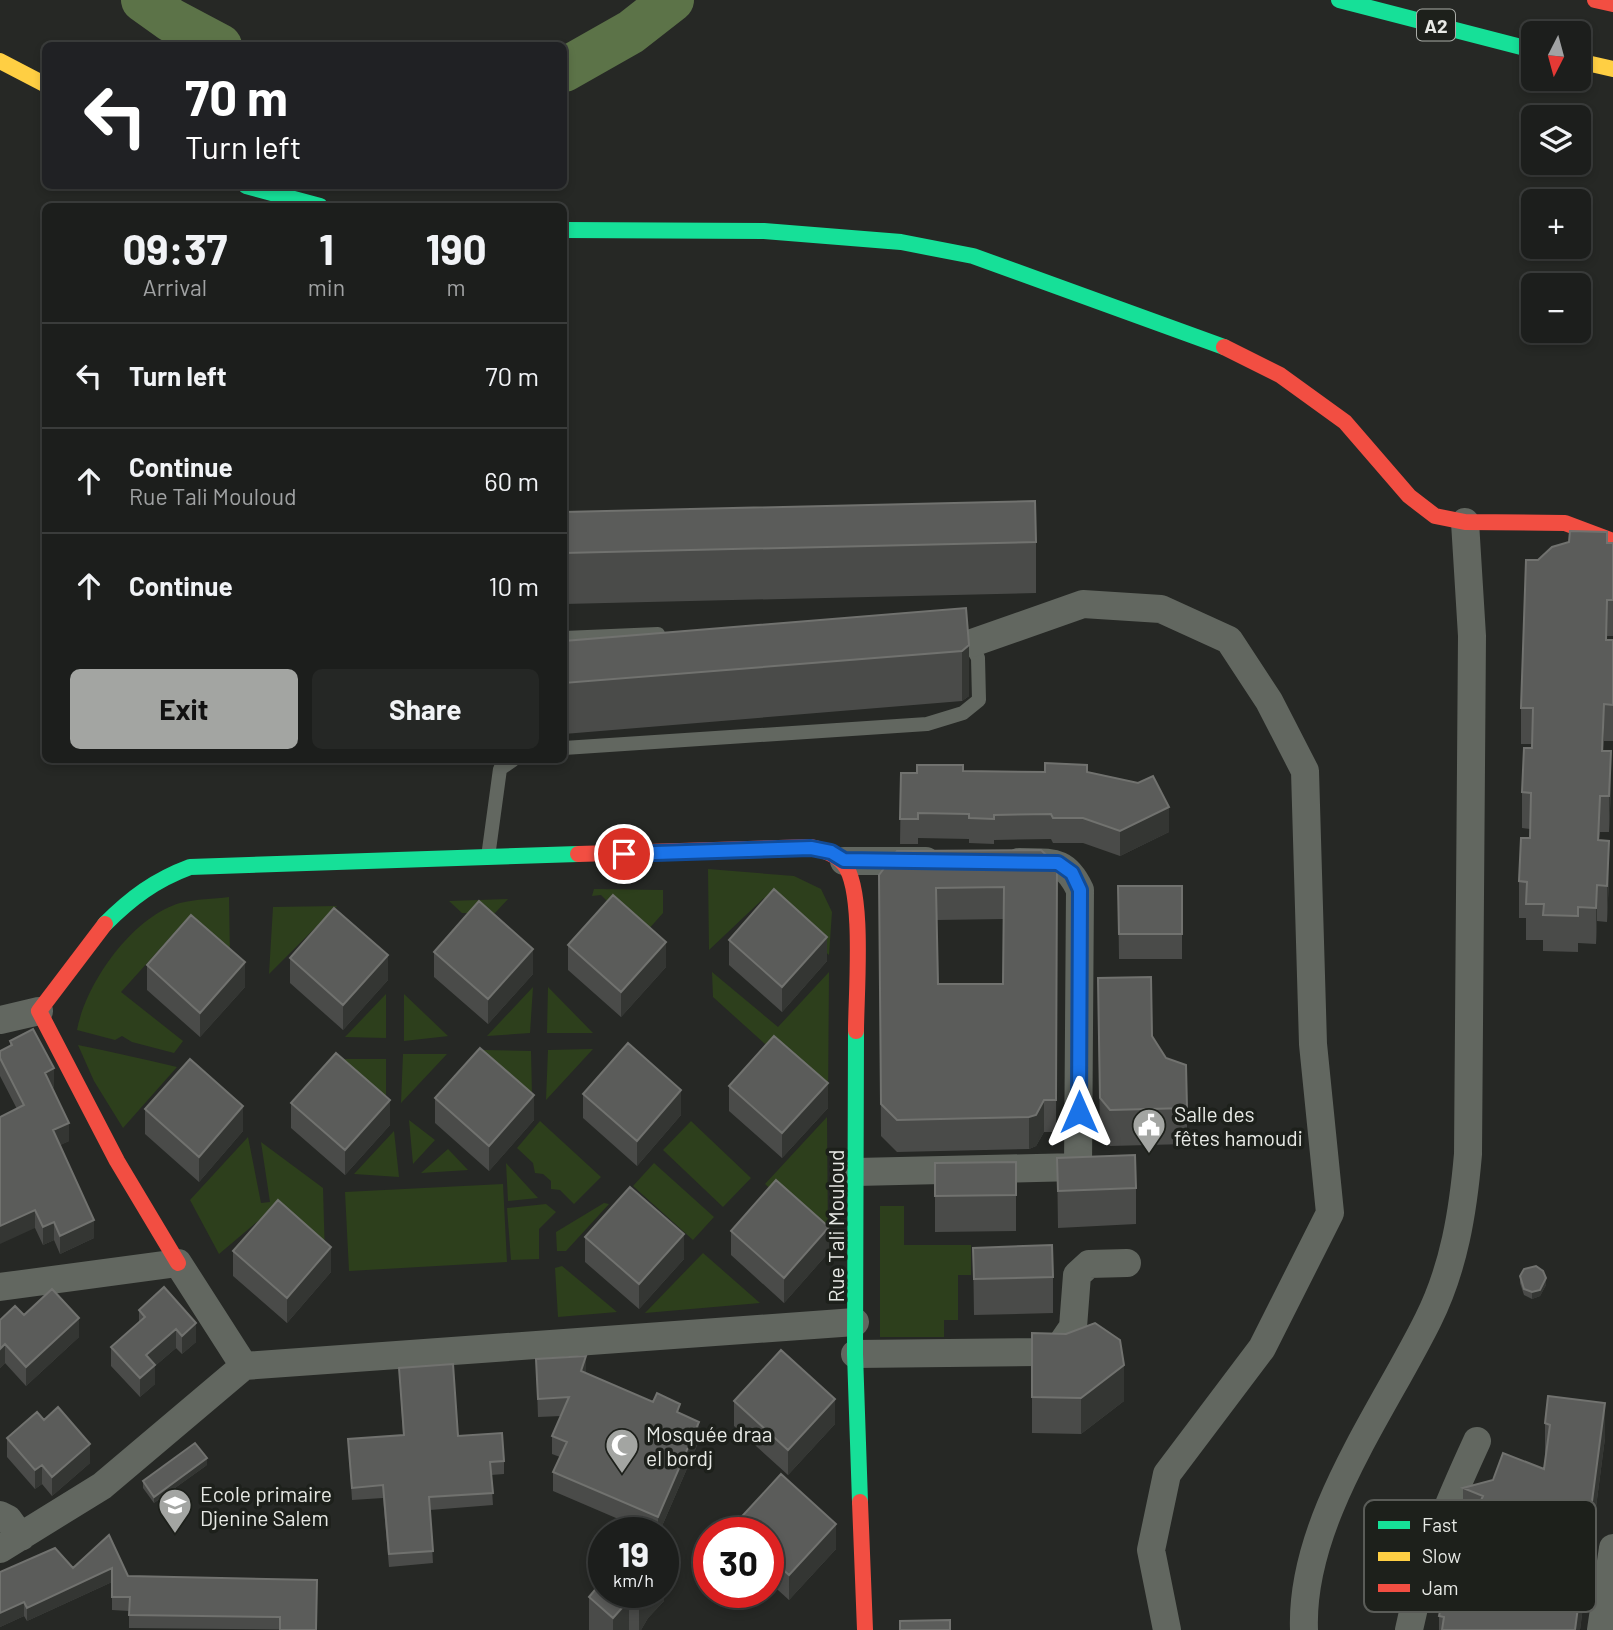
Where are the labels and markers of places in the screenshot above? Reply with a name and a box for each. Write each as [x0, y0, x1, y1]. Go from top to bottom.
pin [594, 824, 654, 884]
place label: Salle des fêtes hamoudi [1174, 1101, 1303, 1150]
public building icon: Salle des fêtes hamoudi [1130, 1106, 1168, 1155]
place label: Mosquée draa el bordj [646, 1421, 773, 1470]
mosque icon: Mosquée draa el bordj [603, 1426, 641, 1475]
place label: Ecole primaire Djenine Salem [200, 1481, 332, 1530]
school or university icon: Ecole primaire Djenine Salem [156, 1486, 194, 1535]

